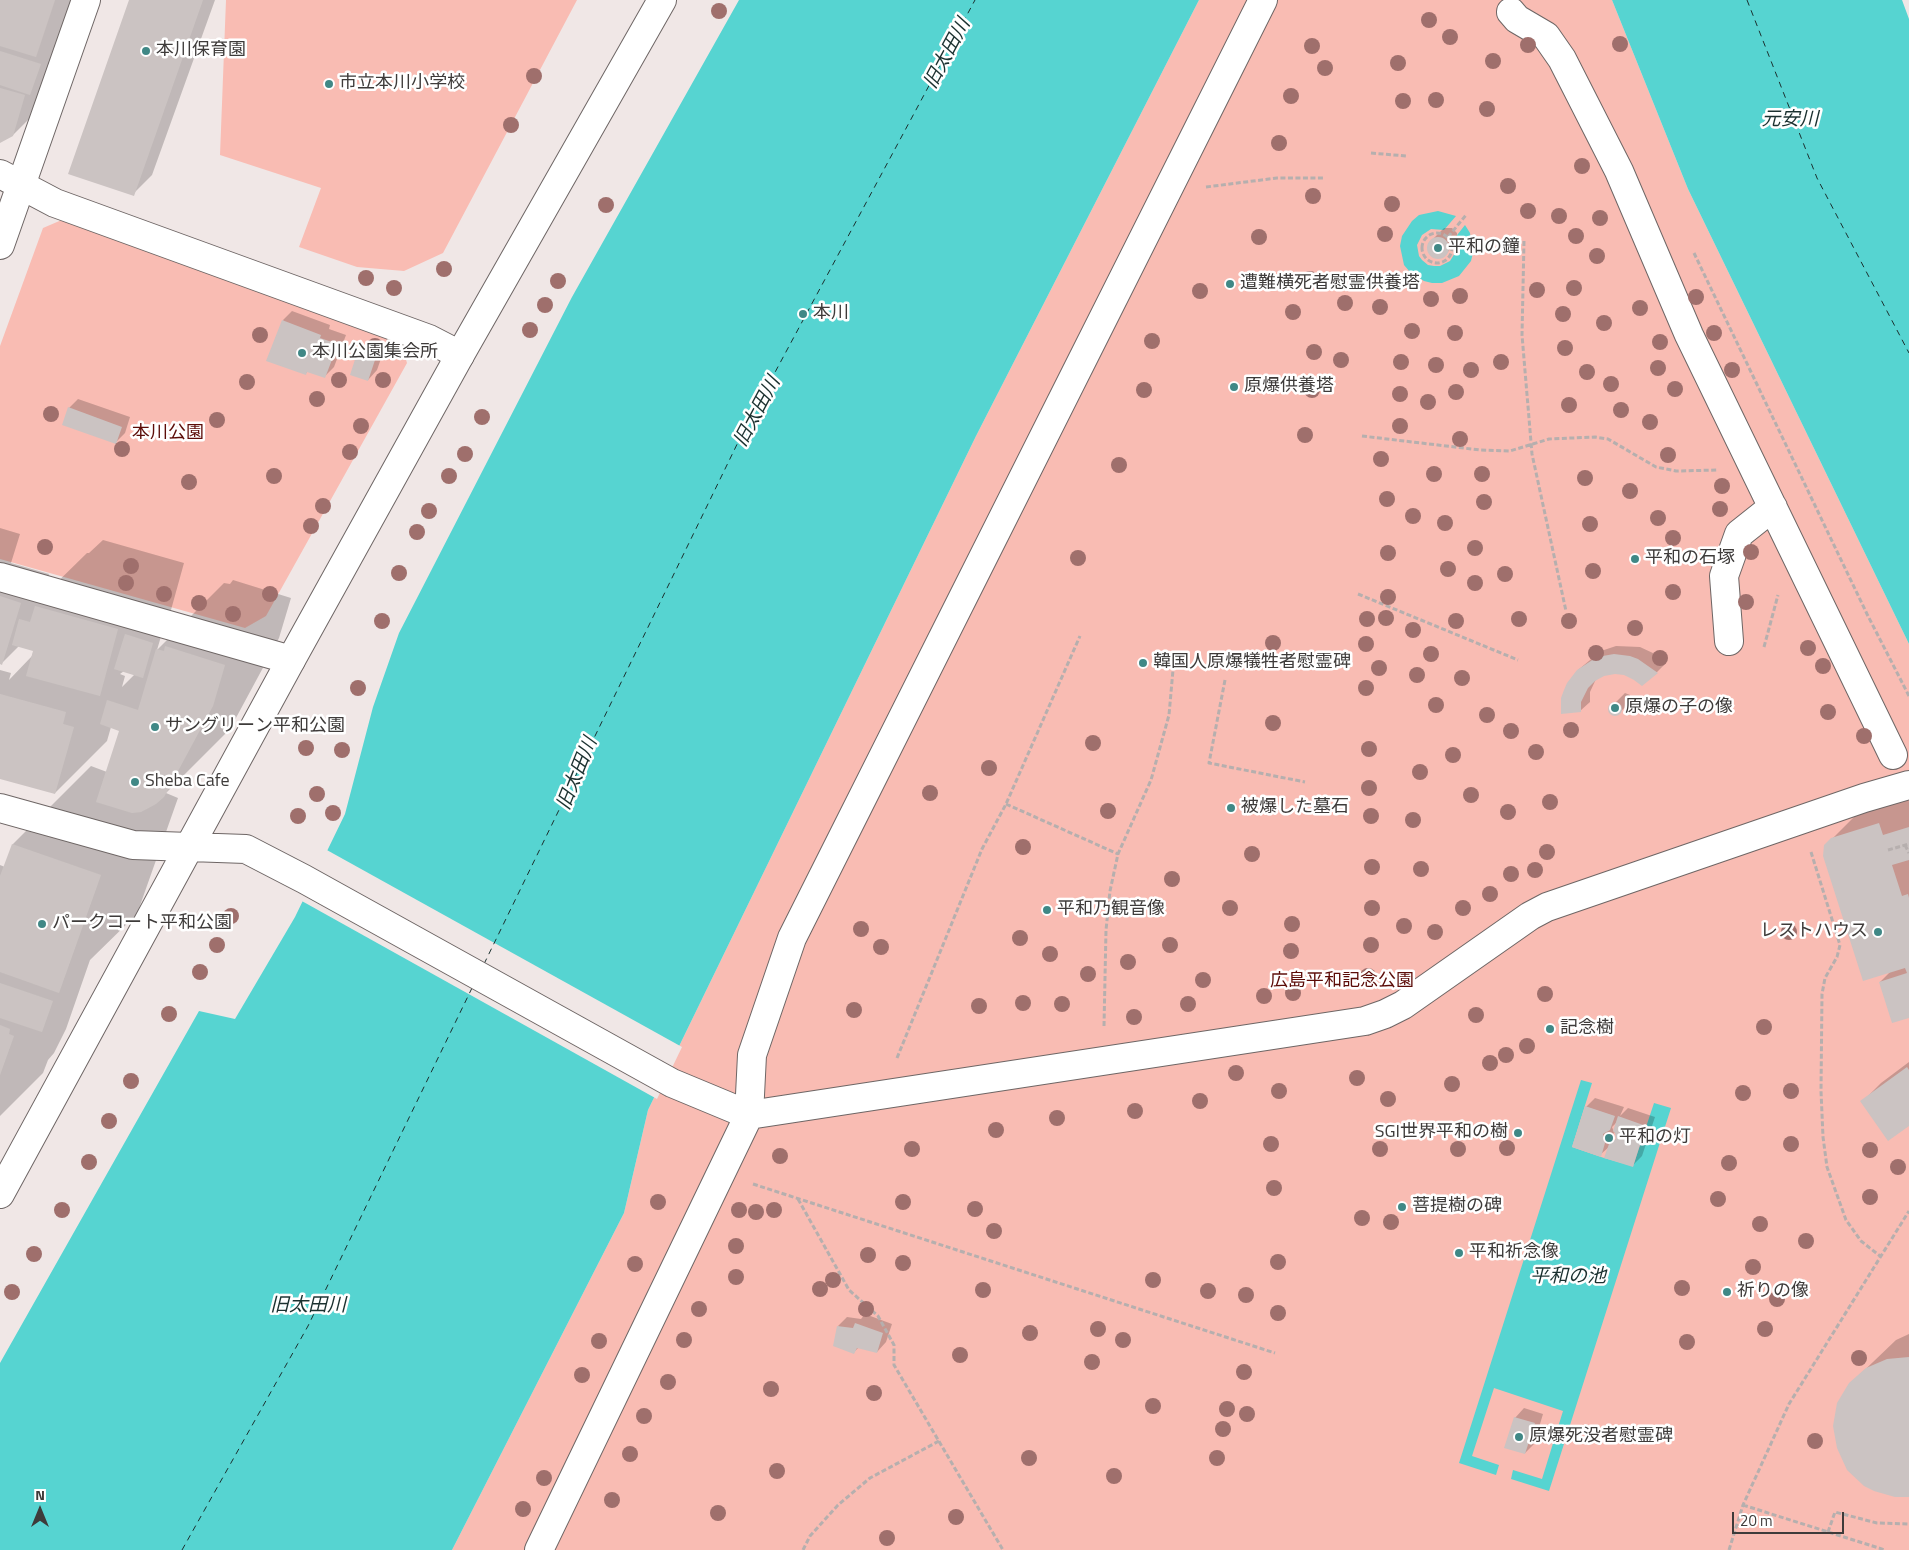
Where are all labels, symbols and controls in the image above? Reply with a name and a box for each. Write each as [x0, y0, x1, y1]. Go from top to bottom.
water label: 旧太田川 [920, 15, 976, 93]
place label: 本川保育園 [156, 40, 246, 62]
marker: 本川保育園 [140, 45, 152, 57]
place label: 市立本川小学校 [339, 73, 465, 95]
marker: 市立本川小学校 [323, 78, 335, 90]
water label: 元安川 [1762, 109, 1818, 131]
place label: 平和の鐘 [1448, 237, 1520, 259]
marker: 平和の鐘 [1432, 242, 1444, 254]
place label: 遭難横死者慰霊供養塔 [1240, 273, 1420, 295]
marker: 遭難横死者慰霊供養塔 [1224, 278, 1236, 290]
place label: 本川 [813, 303, 849, 325]
marker: 本川 [797, 308, 809, 320]
place label: 本川公園集会所 [312, 342, 438, 364]
marker: 本川公園集会所 [296, 347, 308, 359]
water label: 旧太田川 [730, 373, 786, 451]
place label: 原爆供養塔 [1244, 376, 1334, 398]
marker: 原爆供養塔 [1228, 381, 1240, 393]
park label: 本川公園 [132, 423, 204, 445]
place label: 平和の石塚 [1645, 548, 1735, 570]
marker: 平和の石塚 [1629, 553, 1641, 565]
place label: 韓国人原爆犠牲者慰霊碑 [1153, 652, 1351, 674]
marker: 韓国人原爆犠牲者慰霊碑 [1137, 657, 1149, 669]
place label: 原爆の子の像 [1625, 697, 1733, 719]
marker: 原爆の子の像 [1609, 702, 1621, 714]
place label: サングリーン平和公園 [165, 716, 345, 738]
marker: サングリーン平和公園 [149, 721, 161, 733]
water label: 旧太田川 [553, 734, 603, 814]
place label: Sheba Cafe [145, 771, 230, 793]
marker: Sheba Cafe [129, 776, 141, 788]
place label: 被爆した墓石 [1241, 797, 1349, 819]
marker: 被爆した墓石 [1225, 802, 1237, 814]
place label: 平和乃観音像 [1057, 899, 1165, 921]
marker: 平和乃観音像 [1041, 904, 1053, 916]
place label: パークコート平和公園 [52, 913, 232, 935]
marker: パークコート平和公園 [36, 918, 48, 930]
place label: レストハウス [1760, 921, 1868, 943]
marker: レストハウス [1872, 926, 1884, 938]
park label: 広島平和記念公園 [1270, 971, 1414, 993]
place label: 記念樹 [1560, 1018, 1614, 1040]
marker: 記念樹 [1544, 1023, 1556, 1035]
place label: SGI世界平和の樹 [1375, 1122, 1508, 1144]
marker: SGI世界平和の樹 [1512, 1127, 1524, 1139]
place label: 平和の灯 [1619, 1127, 1691, 1149]
marker: 平和の灯 [1603, 1132, 1615, 1144]
place label: 菩提樹の碑 [1412, 1196, 1502, 1218]
marker: 菩提樹の碑 [1396, 1201, 1408, 1213]
place label: 平和祈念像 [1469, 1242, 1559, 1264]
marker: 平和祈念像 [1453, 1247, 1465, 1259]
water label: 平和の池 [1530, 1266, 1606, 1288]
place label: 祈りの像 [1737, 1281, 1809, 1303]
marker: 祈りの像 [1721, 1286, 1733, 1298]
water label: 旧太田川 [270, 1295, 346, 1317]
place label: 原爆死没者慰霊碑 [1529, 1426, 1673, 1448]
marker: 原爆死没者慰霊碑 [1513, 1431, 1525, 1443]
text: N [35, 1484, 45, 1505]
north arrow [15, 1485, 65, 1535]
scale bar [1734, 1502, 1846, 1534]
text: 20 m [1740, 1509, 1773, 1532]

